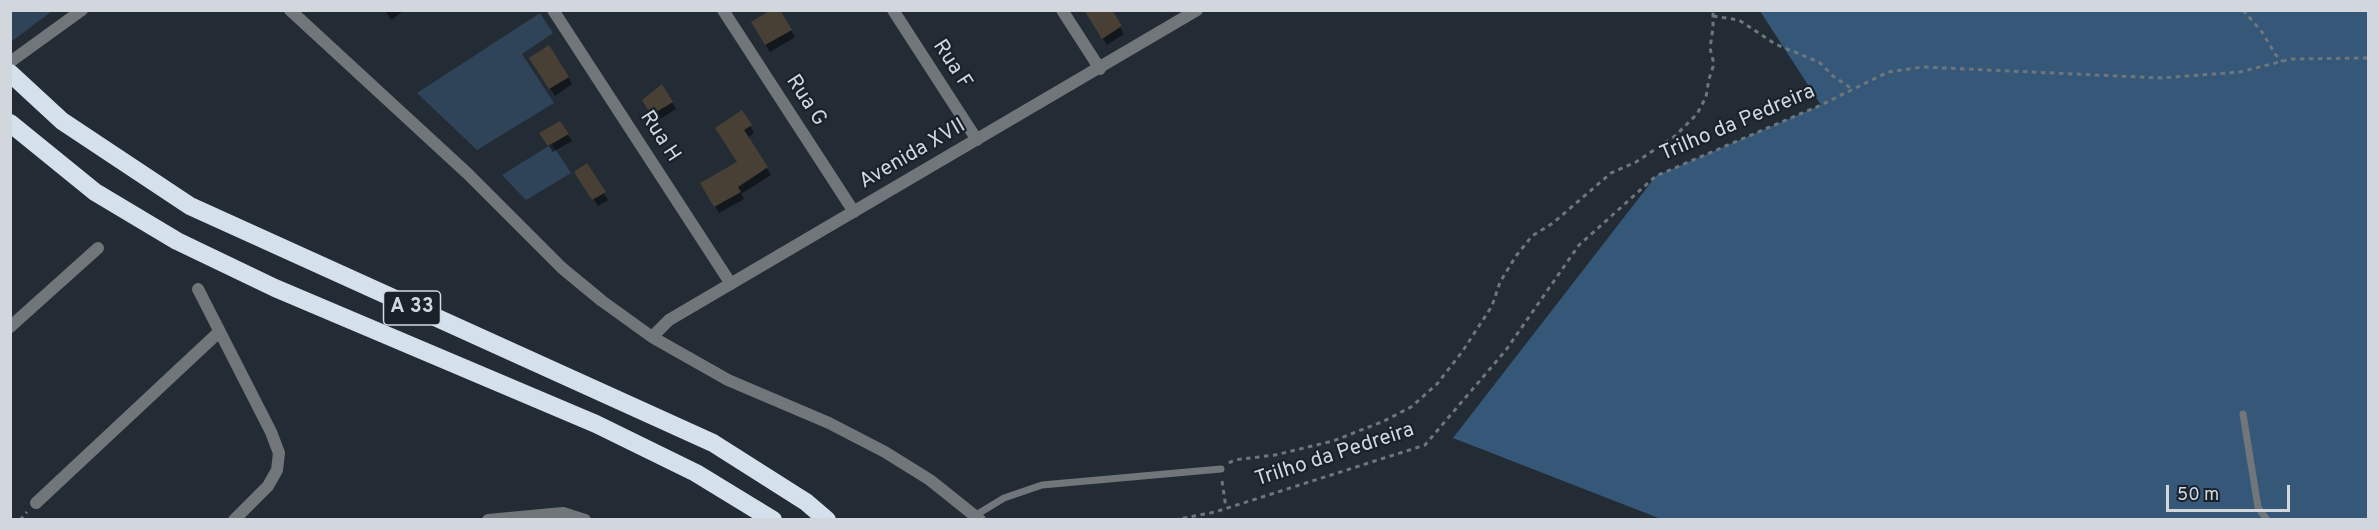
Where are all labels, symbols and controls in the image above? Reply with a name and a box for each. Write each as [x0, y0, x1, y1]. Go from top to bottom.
street label: Rua F [926, 36, 976, 94]
street label: Rua G [779, 71, 831, 131]
street label: Trilho da Pedreira [1657, 80, 1819, 168]
street label: Rua H [633, 107, 685, 167]
street label: Avenida XVII [855, 114, 971, 196]
road number: A 33 [384, 291, 440, 325]
street label: Trilho da Pedreira [1252, 418, 1418, 494]
scale bar [2169, 473, 2294, 511]
text: 50 m [2177, 484, 2219, 507]

